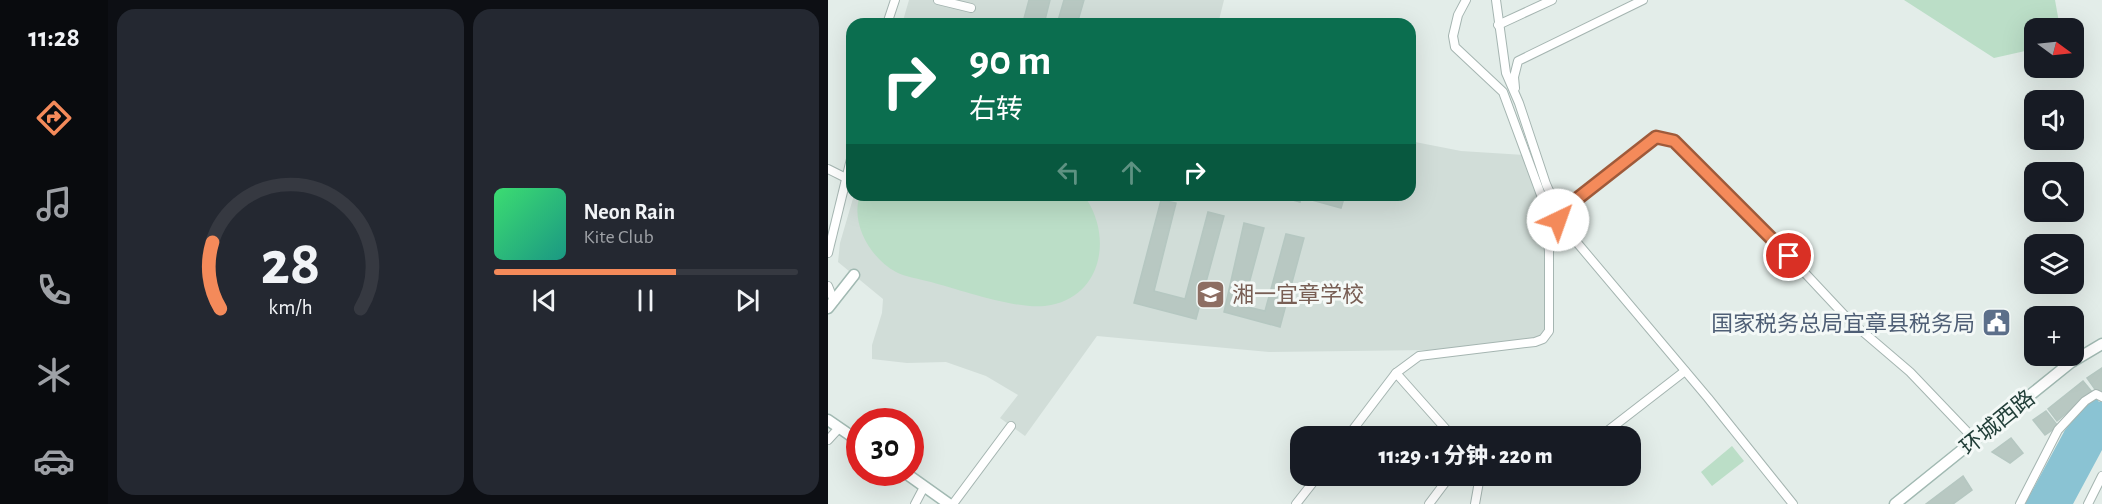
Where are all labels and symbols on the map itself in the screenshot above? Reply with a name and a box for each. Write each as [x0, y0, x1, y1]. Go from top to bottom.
north arrow [2024, 18, 2084, 78]
position arrow [1526, 188, 1590, 252]
pin [1763, 230, 1814, 281]
school or university icon: 湘一宜章学校 [1195, 278, 1227, 310]
place label: 湘一宜章学校 [1232, 283, 1364, 306]
public building icon: 国家税务总局宜章县税务局 [1980, 307, 2012, 339]
place label: 国家税务总局宜章县税务局 [1711, 312, 1975, 335]
street label: 环城西路 [1956, 386, 2039, 459]
speed limit sign: 30 [846, 408, 924, 486]

